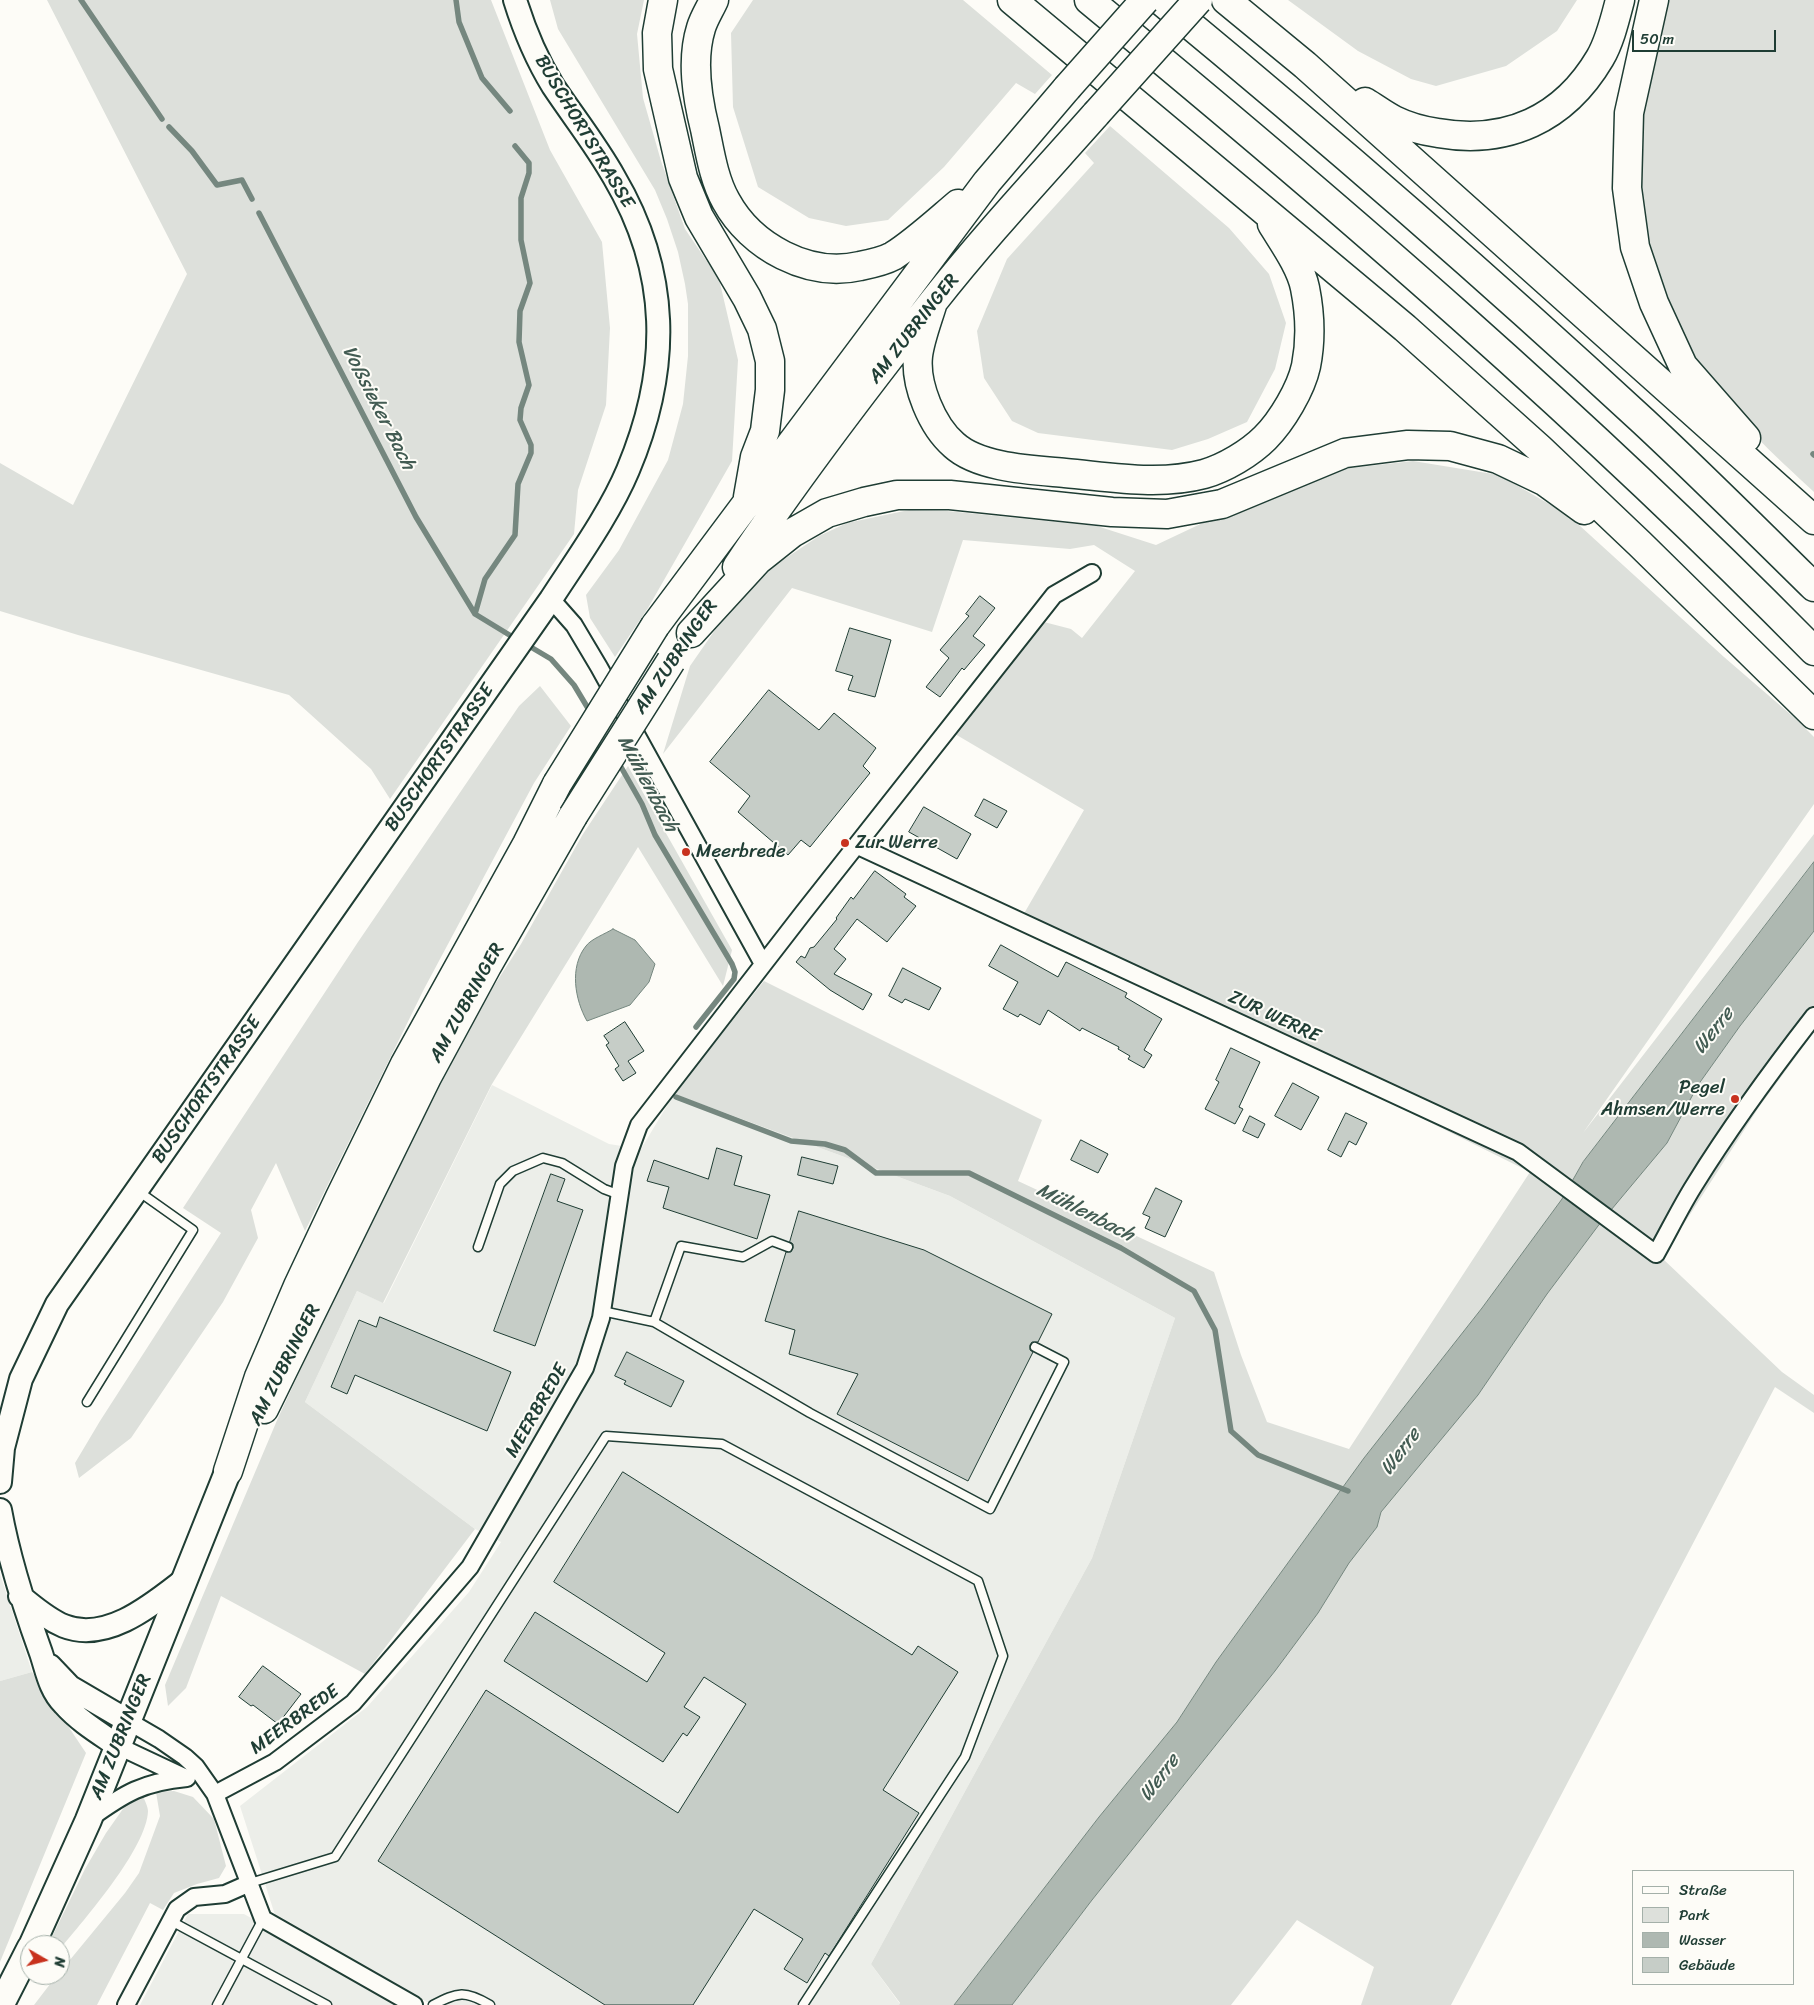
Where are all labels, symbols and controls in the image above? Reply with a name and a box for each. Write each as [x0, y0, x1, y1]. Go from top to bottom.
scale bar [1634, 20, 1778, 52]
text: 50 m [1640, 26, 1674, 52]
street label: BUSCHORTSTRASSE [529, 51, 639, 213]
street label: AM ZUBRINGER [864, 270, 964, 388]
water label: Voßsieker Bach [336, 342, 420, 474]
street label: AM ZUBRINGER [629, 595, 723, 719]
street label: BUSCHORTSTRASSE [381, 680, 499, 836]
water label: Mühlenbach [612, 732, 682, 836]
place label: Zur Werre [855, 832, 938, 854]
marker: Zur Werre [839, 837, 851, 849]
place label: Meerbrede [696, 841, 786, 863]
marker: Meerbrede [680, 846, 692, 858]
street label: AM ZUBRINGER [425, 939, 509, 1067]
street label: ZUR WERRE [1224, 986, 1324, 1048]
water label: Werre [1688, 1003, 1740, 1059]
street label: BUSCHORTSTRASSE [148, 1012, 266, 1168]
place label: Pegel Ahmsen/Werre [1601, 1077, 1725, 1121]
marker: Pegel Ahmsen/Werre [1729, 1093, 1741, 1105]
water label: Mühlenbach [1032, 1178, 1138, 1248]
street label: AM ZUBRINGER [245, 1301, 325, 1429]
street label: MEERBREDE [501, 1360, 573, 1462]
water label: Werre [1376, 1424, 1426, 1480]
street label: AM ZUBRINGER [86, 1671, 156, 1803]
street label: MEERBREDE [246, 1680, 344, 1760]
water label: Werre [1135, 1750, 1185, 1806]
legend [1632, 1870, 1794, 1985]
text: Straße [1679, 1877, 1727, 1903]
text: Park [1679, 1902, 1710, 1928]
text: Wasser [1679, 1927, 1726, 1953]
north arrow [20, 1935, 70, 1985]
text: Gebäude [1679, 1952, 1735, 1978]
text: N [46, 1955, 72, 1969]

